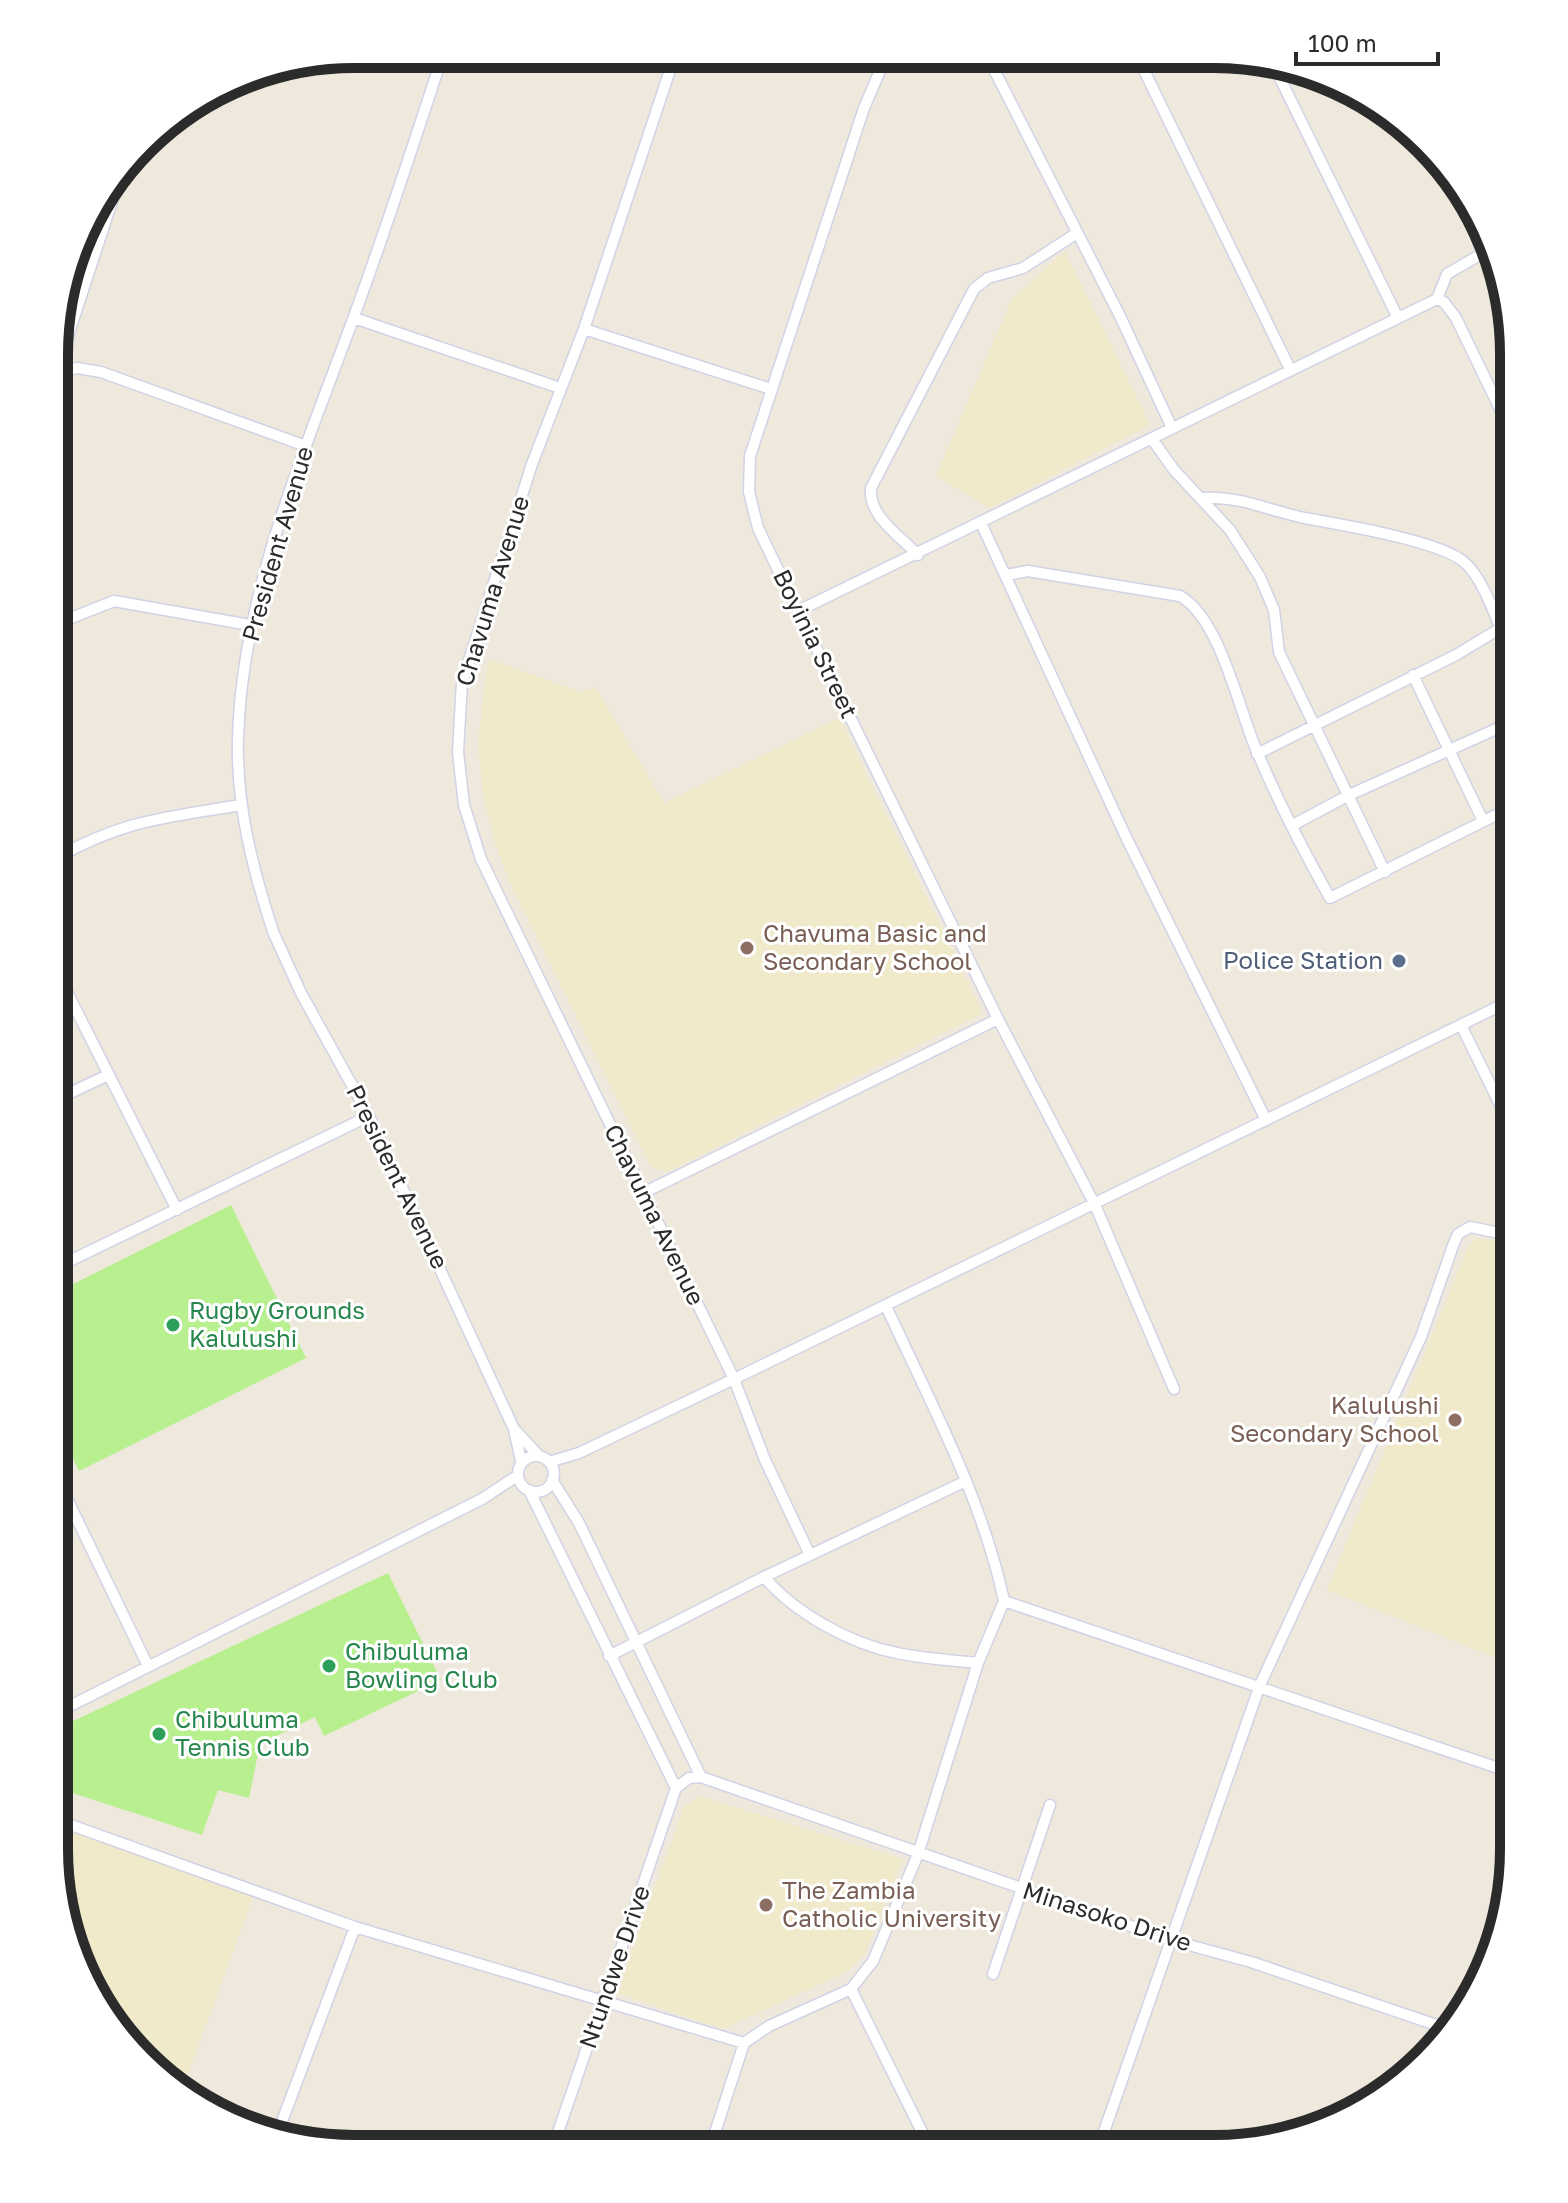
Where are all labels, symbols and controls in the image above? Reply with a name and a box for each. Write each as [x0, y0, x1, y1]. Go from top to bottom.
scale bar [1296, 16, 1438, 66]
text: 100 m [1308, 28, 1377, 57]
street label: President Avenue [235, 443, 318, 644]
street label: Chavuma Avenue [449, 492, 534, 689]
street label: Boyinia Street [768, 564, 865, 722]
place label: Chavuma Basic and Secondary School [763, 918, 987, 975]
marker: Chavuma Basic and Secondary School [738, 939, 756, 957]
place label: Police Station [1223, 945, 1383, 974]
marker: Police Station [1390, 952, 1408, 970]
street label: President Avenue [341, 1079, 456, 1273]
street label: Chavuma Avenue [599, 1119, 712, 1310]
place label: Rugby Grounds Kalulushi [189, 1295, 365, 1352]
marker: Rugby Grounds Kalulushi [164, 1316, 182, 1334]
place label: Kalulushi Secondary School [1230, 1390, 1439, 1447]
marker: Kalulushi Secondary School [1446, 1411, 1464, 1429]
place label: Chibuluma Bowling Club [345, 1636, 498, 1693]
marker: Chibuluma Bowling Club [320, 1657, 338, 1675]
place label: Chibuluma Tennis Club [175, 1704, 310, 1761]
marker: Chibuluma Tennis Club [150, 1725, 168, 1743]
place label: The Zambia Catholic University [782, 1875, 1001, 1932]
street label: Minasoko Drive [1020, 1875, 1195, 1956]
street label: Ntundwe Drive [572, 1881, 655, 2052]
marker: The Zambia Catholic University [757, 1896, 775, 1914]

